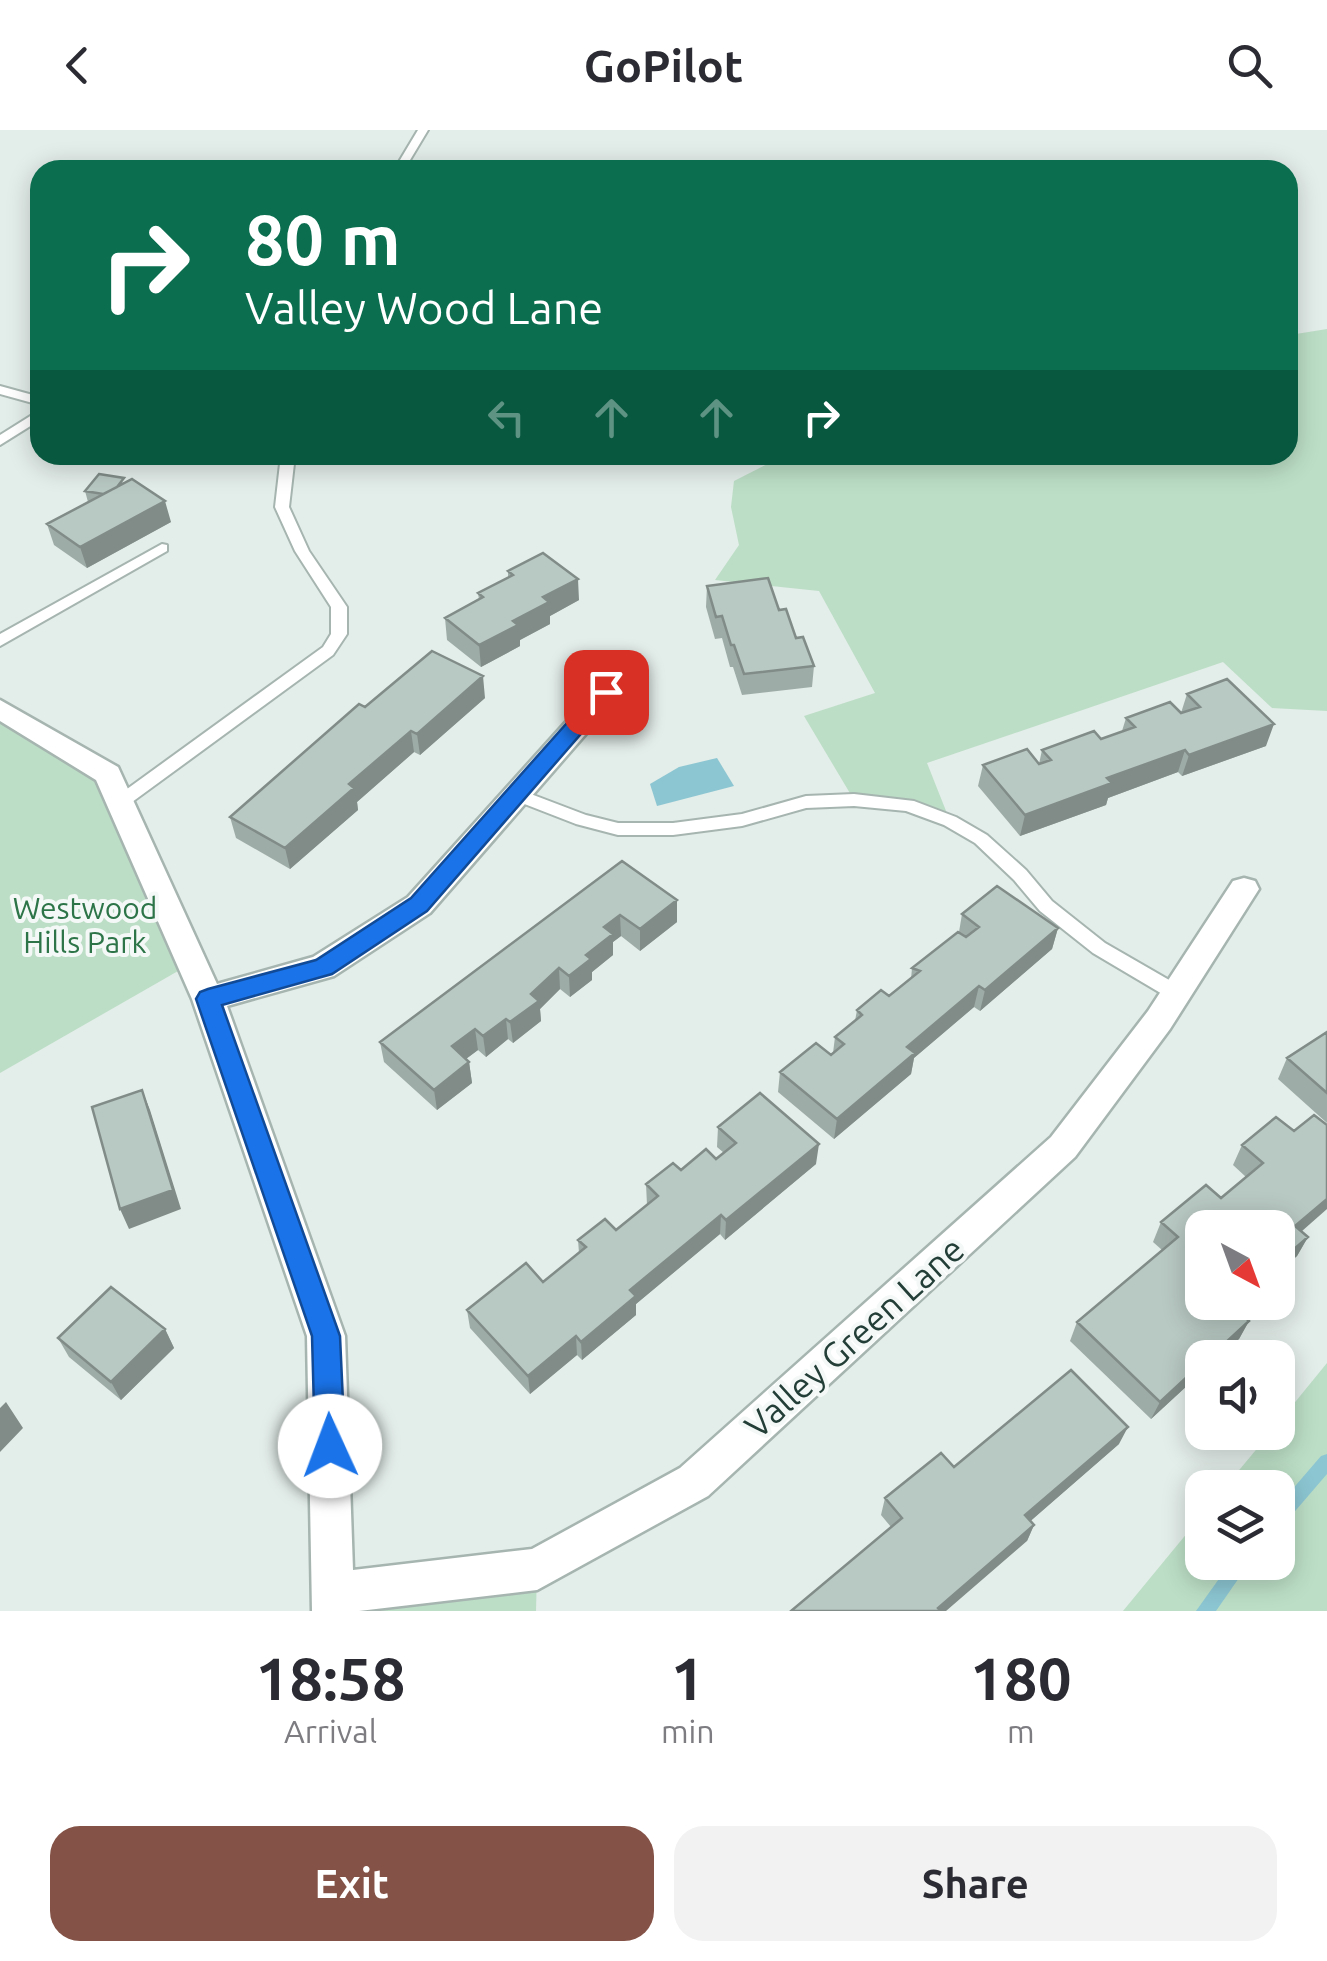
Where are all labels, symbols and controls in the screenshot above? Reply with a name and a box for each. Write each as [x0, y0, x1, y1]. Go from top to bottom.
icon: back [50, 38, 105, 93]
icon: search [1222, 38, 1277, 93]
text: GoPilot [584, 40, 743, 91]
icon: right [80, 200, 210, 330]
text: 80 m [245, 200, 401, 278]
text: Valley Wood Lane [245, 282, 603, 333]
icon: left [479, 390, 534, 445]
icon: ahead [584, 390, 639, 445]
icon: ahead [689, 390, 744, 445]
icon: right [794, 390, 849, 445]
pin [564, 650, 649, 735]
icon: arrive [579, 665, 634, 720]
park label: Westwood Hills Park [13, 891, 157, 959]
north arrow [1185, 1210, 1295, 1320]
map controls [1185, 1210, 1295, 1580]
street label: Valley Green Lane [736, 1228, 972, 1446]
button: sound [1185, 1340, 1295, 1450]
position arrow [278, 1394, 382, 1498]
button: layers [1185, 1470, 1295, 1580]
text: 18:58 [255, 1644, 406, 1711]
text: 1 [671, 1644, 705, 1711]
text: 180 [970, 1644, 1072, 1711]
text: Arrival [284, 1713, 377, 1749]
text: min [661, 1713, 715, 1749]
text: m [1007, 1713, 1035, 1749]
button: Exit [50, 1826, 654, 1941]
button: Share [674, 1826, 1277, 1941]

